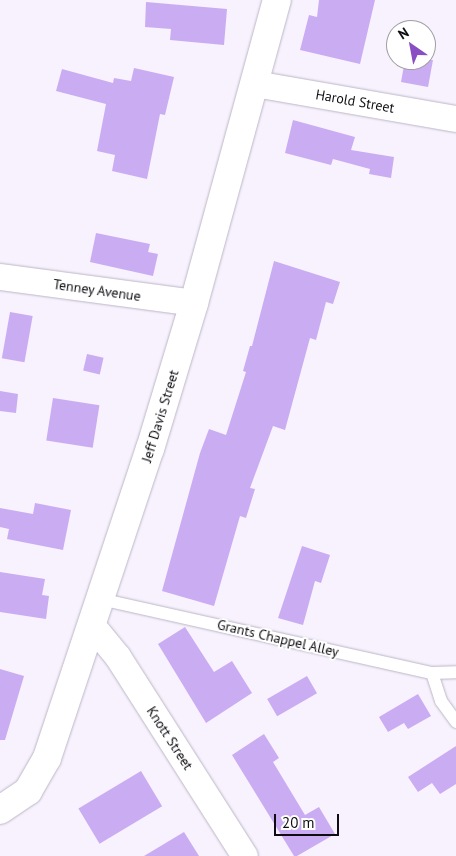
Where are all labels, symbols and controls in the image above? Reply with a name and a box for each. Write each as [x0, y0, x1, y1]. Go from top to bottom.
north arrow [386, 20, 436, 70]
text: N [395, 23, 412, 43]
street label: Harold Street [314, 86, 396, 116]
street label: Tenney Avenue [52, 275, 142, 305]
street label: Jeff Davis Street [138, 368, 182, 464]
street label: Grants Chappel Alley [215, 616, 341, 660]
street label: Knott Street [143, 703, 197, 773]
scale bar [276, 804, 341, 836]
text: 20 m [282, 813, 315, 832]

